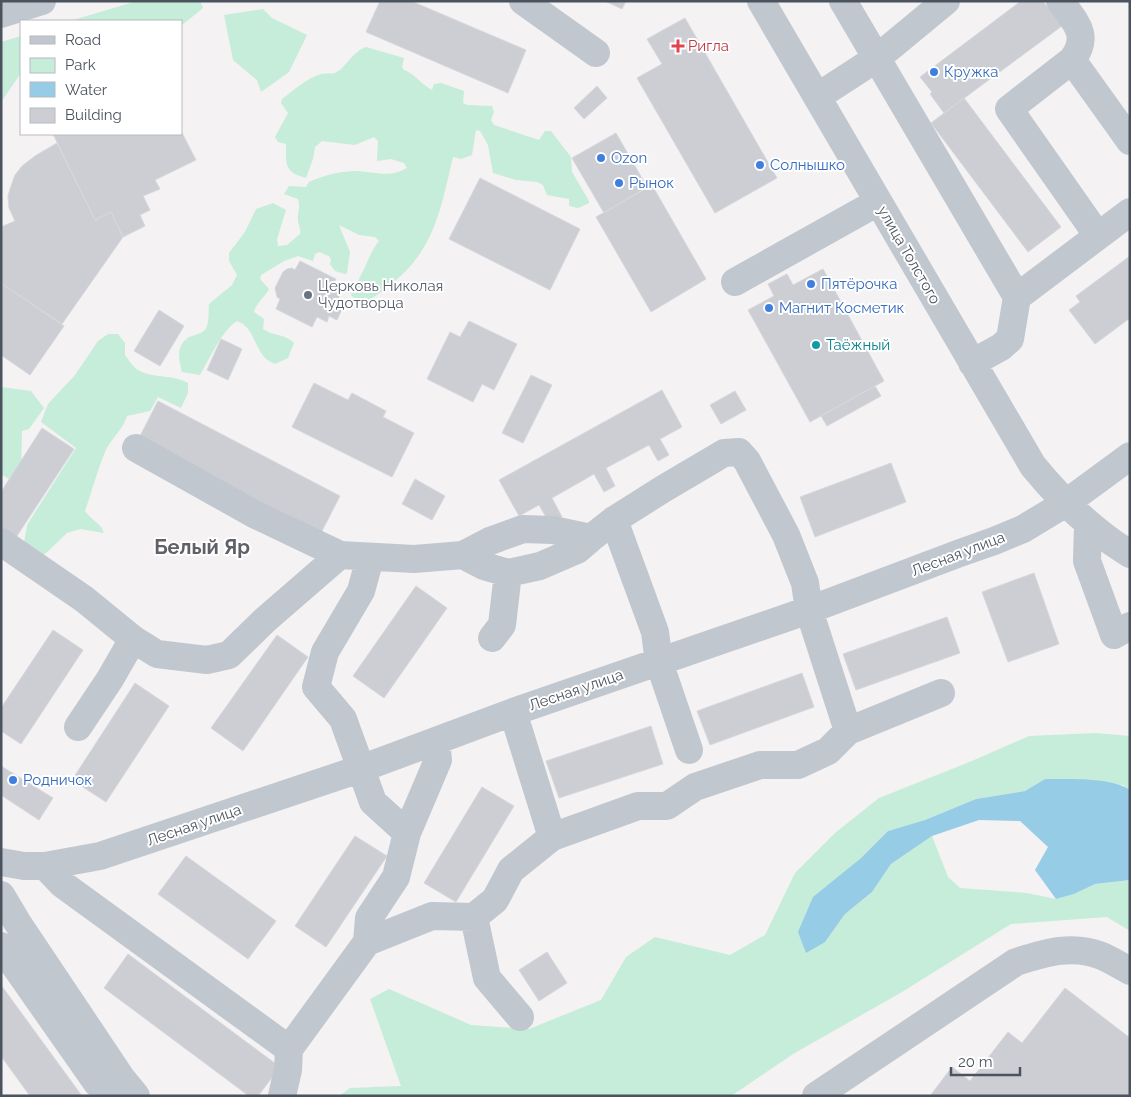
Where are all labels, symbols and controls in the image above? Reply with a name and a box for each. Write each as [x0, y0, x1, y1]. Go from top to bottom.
legend [20, 20, 182, 135]
text: Road [65, 31, 101, 49]
place label: Ригла [688, 37, 729, 55]
marker: Ригла [672, 40, 684, 52]
text: Park [65, 56, 96, 74]
place label: Кружка [944, 63, 998, 81]
marker: Кружка [928, 66, 940, 78]
text: Water [65, 81, 108, 99]
text: Building [65, 106, 122, 124]
place label: Ozon [611, 149, 647, 167]
marker: Ozon [595, 152, 607, 164]
place label: Солнышко [770, 156, 845, 174]
marker: Солнышко [754, 159, 766, 171]
place label: Рынок [629, 174, 674, 192]
marker: Рынок [613, 177, 625, 189]
street label: улица Толстого [874, 203, 944, 307]
place label: Пятёрочка [821, 275, 897, 293]
place label: Церковь Николая Чудотворца [318, 277, 443, 312]
marker: Пятёрочка [805, 278, 817, 290]
marker: Церковь Николая Чудотворца [302, 289, 314, 301]
place label: Магнит Косметик [779, 299, 905, 317]
marker: Магнит Косметик [763, 302, 775, 314]
place label: Таёжный [826, 336, 890, 354]
marker: Таёжный [810, 339, 822, 351]
street label: Лесная улица [909, 528, 1007, 580]
district label: Белый Яр [154, 535, 250, 559]
street label: Лесная улица [527, 665, 625, 715]
place label: Родничок [23, 771, 92, 789]
marker: Родничок [7, 774, 19, 786]
street label: Лесная улица [145, 800, 243, 850]
scale bar [951, 1044, 1020, 1076]
text: 20 m [958, 1053, 993, 1071]

